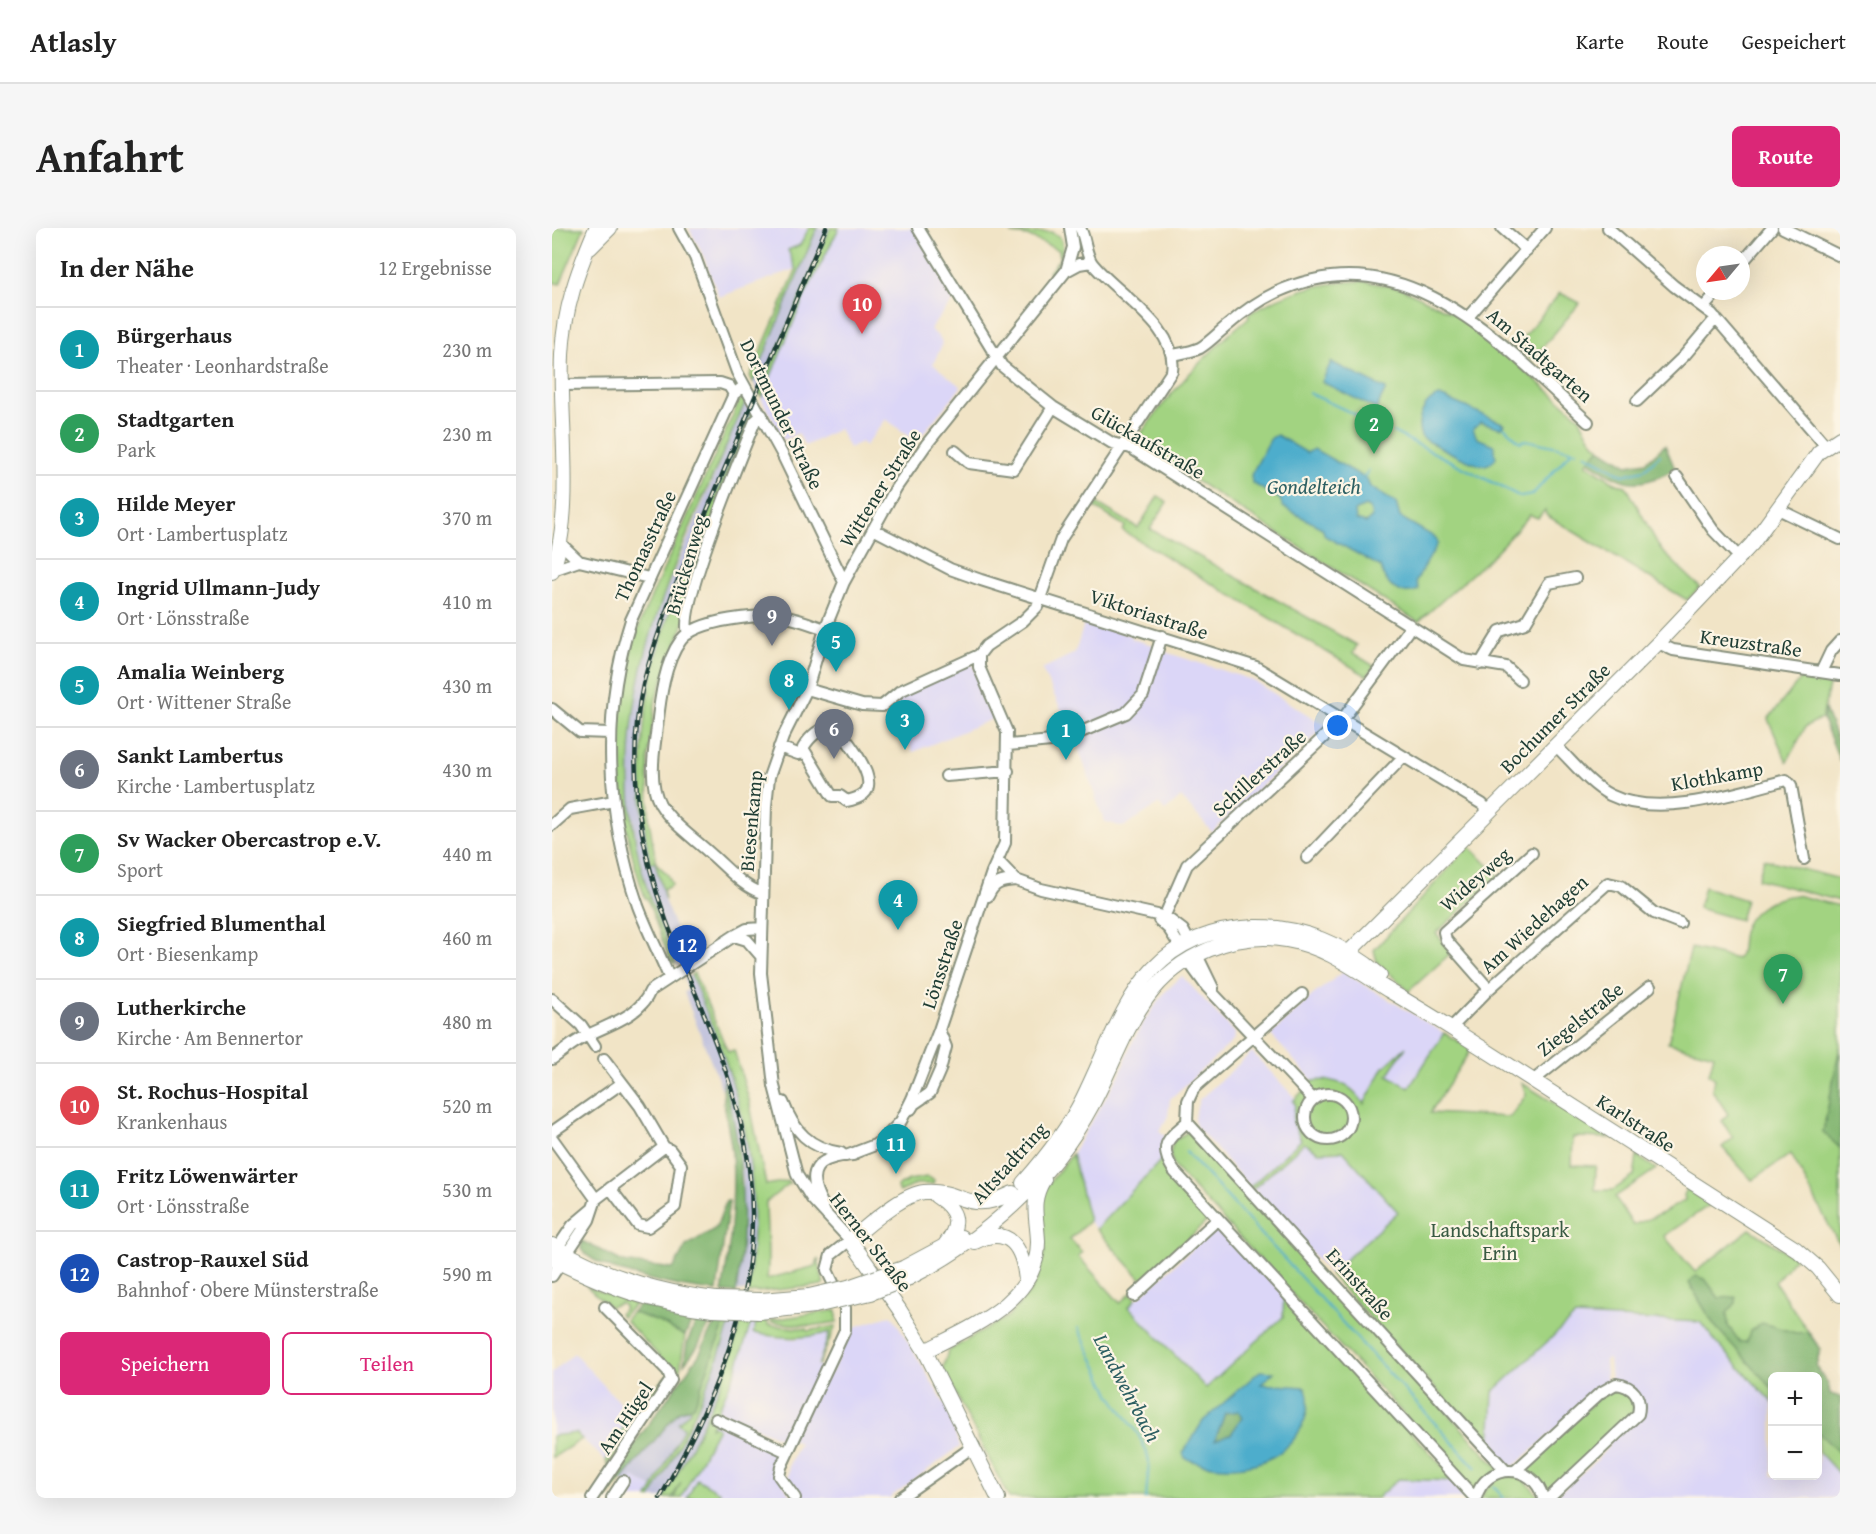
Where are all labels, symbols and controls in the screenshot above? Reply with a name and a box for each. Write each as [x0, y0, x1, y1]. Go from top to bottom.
text: Atlasly [30, 21, 117, 62]
text: Karte [1576, 26, 1624, 57]
text: Route [1657, 26, 1709, 57]
text: Gespeichert [1742, 26, 1846, 57]
text: Anfahrt [36, 126, 184, 187]
button: Route [1732, 126, 1840, 187]
north arrow [1696, 246, 1750, 300]
text: In der Nähe [60, 248, 194, 287]
text: 12 Ergebnisse [378, 253, 492, 282]
pin: 10 [842, 285, 882, 334]
street label: Am Stadtgarten [1481, 300, 1600, 409]
text: Bürgerhaus [117, 319, 232, 351]
street label: Dortmunder Straße [733, 334, 831, 494]
text: 1 [74, 335, 85, 364]
text: 230 m [442, 335, 492, 364]
text: Theater · Leonhardstraße [117, 351, 329, 380]
street label: Glückaufstraße [1086, 397, 1211, 486]
text: Stadtgarten [117, 403, 234, 435]
pin: 2 [1354, 404, 1394, 454]
text: 2 [74, 419, 85, 448]
text: 230 m [442, 419, 492, 448]
street label: Wittener Straße [832, 423, 928, 553]
text: Park [117, 435, 156, 464]
water label: Gondelteich [1267, 471, 1361, 502]
street label: Thomasstraße [606, 485, 683, 606]
text: Hilde Meyer [117, 487, 236, 519]
text: 3 [74, 503, 85, 532]
text: 370 m [442, 503, 492, 532]
street label: Brückenweg [657, 512, 714, 618]
text: Ort · Lambertusplatz [117, 519, 288, 548]
text: Ingrid Ullmann-Judy [117, 571, 320, 603]
street label: Viktoriastraße [1086, 581, 1212, 646]
text: 4 [74, 587, 85, 616]
text: 410 m [442, 587, 492, 616]
pin: 9 [752, 596, 792, 646]
text: Ort · Lönsstraße [117, 603, 249, 632]
street label: Kreuzstraße [1698, 621, 1804, 664]
pin: 5 [816, 622, 856, 672]
text: Amalia Weinberg [117, 655, 284, 687]
street label: Bochumer Straße [1493, 656, 1617, 780]
pin: 8 [770, 660, 808, 710]
text: 5 [74, 671, 85, 700]
text: 430 m [442, 671, 492, 700]
text: Ort · Wittener Straße [117, 687, 291, 716]
pin: 3 [886, 700, 924, 750]
pin: 6 [814, 710, 854, 759]
pin: 1 [1046, 710, 1086, 760]
your location [1323, 711, 1352, 740]
street label: Schillerstraße [1205, 722, 1312, 823]
text: Sankt Lambertus [117, 739, 283, 771]
street label: Klothkamp [1669, 753, 1765, 798]
text: 6 [74, 755, 85, 784]
text: 430 m [442, 755, 492, 784]
street label: Biesenkamp [732, 769, 769, 873]
text: Kirche · Lambertusplatz [117, 771, 315, 800]
text: Sv Wacker Obercastrop e.V. [117, 823, 381, 855]
text: 7 [74, 839, 85, 868]
text: 440 m [442, 839, 492, 868]
street label: Wideyweg [1433, 840, 1517, 918]
text: Sport [117, 855, 163, 884]
street label: Am Wiedehagen [1473, 867, 1594, 980]
pin: 4 [878, 880, 918, 930]
text: Siegfried Blumenthal [117, 907, 326, 939]
street label: Lönsstraße [913, 915, 970, 1012]
text: 8 [74, 923, 85, 952]
text: 460 m [442, 923, 492, 952]
pin: 12 [668, 926, 706, 975]
text: Ort · Biesenkamp [117, 939, 258, 968]
pin: 7 [1764, 954, 1802, 1004]
street label: Ziegelstraße [1530, 975, 1629, 1063]
text: Lutherkirche [117, 991, 246, 1023]
text: 9 [74, 1007, 85, 1036]
text: 480 m [442, 1007, 492, 1036]
text: Kirche · Am Bennertor [117, 1023, 303, 1052]
text: St. Rochus-Hospital [117, 1075, 308, 1107]
street label: Karlstraße [1591, 1086, 1681, 1159]
text: 10 [69, 1091, 90, 1120]
text: 520 m [442, 1091, 492, 1120]
text: Krankenhaus [117, 1107, 227, 1136]
street label: Altstadtring [964, 1115, 1054, 1210]
pin: 11 [876, 1124, 916, 1174]
text: Fritz Löwenwärter [117, 1159, 298, 1191]
text: 11 [69, 1175, 90, 1204]
text: 530 m [442, 1175, 492, 1204]
street label: Herner Straße [823, 1186, 920, 1298]
text: Ort · Lönsstraße [117, 1191, 249, 1220]
park label: Landschaftspark Erin [1431, 1215, 1570, 1267]
street label: Erinstraße [1320, 1241, 1401, 1326]
text: Castrop-Rauxel Süd [117, 1243, 309, 1275]
text: 12 [69, 1259, 90, 1288]
text: 590 m [442, 1259, 492, 1288]
text: Bahnhof · Obere Münsterstraße [117, 1275, 379, 1304]
water label: Landwehrbach [1085, 1327, 1169, 1448]
button: Speichern [60, 1332, 270, 1395]
button: Teilen [282, 1332, 492, 1395]
map controls [1768, 1372, 1822, 1480]
button: + [1768, 1372, 1822, 1426]
street label: Am Hügel [590, 1375, 660, 1460]
button: − [1768, 1426, 1822, 1480]

